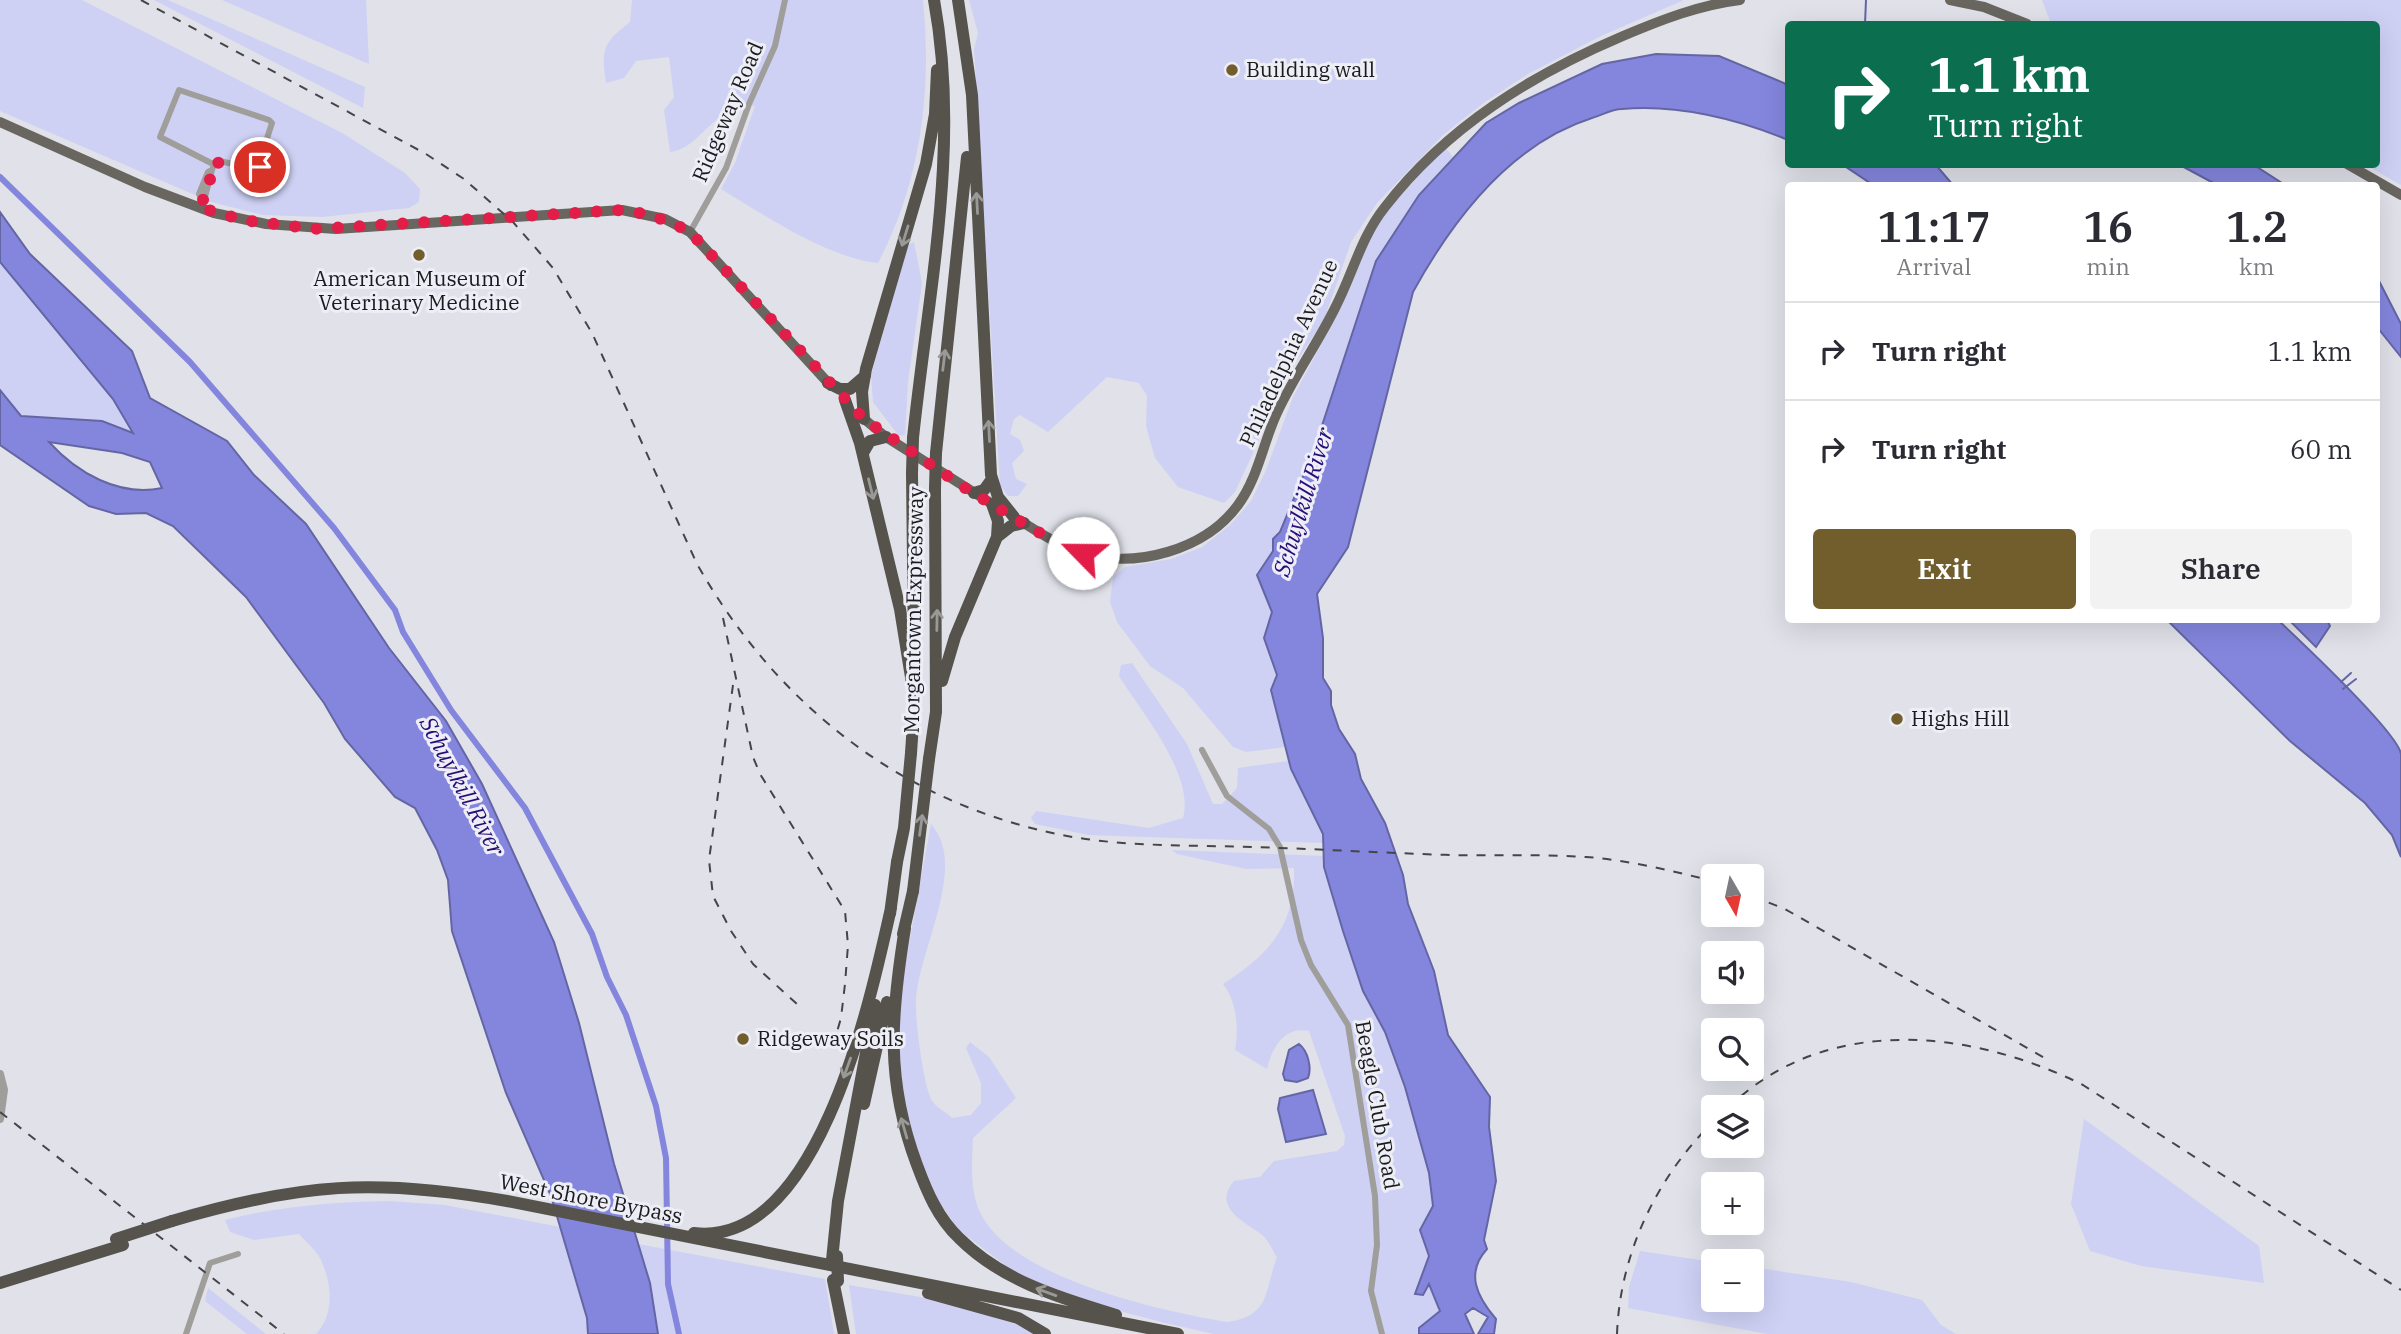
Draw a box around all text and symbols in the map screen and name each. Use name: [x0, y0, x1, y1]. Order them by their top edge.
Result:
street label: Ridgeway Road: [685, 37, 769, 186]
text: 1.1 km: [1928, 42, 2090, 105]
icon: right: [1813, 49, 1904, 140]
place label: Building wall: [1246, 55, 1375, 83]
marker: Building wall: [1224, 62, 1240, 78]
text: Turn right: [1928, 104, 2083, 146]
pin: [230, 137, 290, 197]
icon: arrive: [241, 148, 279, 186]
one-way arrow: [970, 193, 983, 215]
text: 11:17: [1877, 199, 1991, 254]
text: 16: [2083, 199, 2133, 254]
text: 1.2: [2226, 199, 2288, 254]
one-way arrow: [898, 225, 911, 247]
marker: American Museum of Veterinary Medicine: [411, 247, 427, 263]
text: Arrival: [1897, 251, 1971, 281]
text: min: [2086, 251, 2130, 281]
text: km: [2239, 251, 2274, 281]
street label: Philadelphia Avenue: [1232, 254, 1344, 451]
place label: American Museum of Veterinary Medicine: [313, 264, 527, 316]
icon: right: [1813, 332, 1851, 370]
text: Turn right: [1872, 334, 2006, 368]
text: 1.1 km: [2268, 334, 2352, 368]
one-way arrow: [938, 349, 951, 372]
one-way arrow: [982, 419, 995, 442]
water label: Schuylkill River: [1265, 423, 1339, 580]
icon: right: [1813, 430, 1851, 468]
text: Turn right: [1872, 432, 2006, 466]
text: 60 m: [2290, 432, 2352, 466]
one-way arrow: [865, 477, 878, 500]
street label: Morgantown Expressway: [897, 485, 929, 734]
position arrow: [1046, 516, 1120, 590]
button: Exit: [1813, 529, 2076, 609]
button: Share: [2090, 529, 2352, 609]
one-way arrow: [931, 608, 944, 631]
place label: Highs Hill: [1911, 704, 2010, 732]
water label: Schuylkill River: [413, 710, 513, 861]
marker: Highs Hill: [1889, 711, 1905, 727]
one-way arrow: [915, 814, 928, 837]
north arrow: [1701, 864, 1764, 928]
map controls: [1701, 864, 1764, 1312]
button: sound: [1701, 941, 1764, 1004]
street label: Beagle Club Road: [1349, 1018, 1407, 1192]
button: search: [1701, 1018, 1764, 1081]
place label: Ridgeway Soils: [757, 1024, 904, 1052]
marker: Ridgeway Soils: [735, 1031, 751, 1047]
one-way arrow: [840, 1056, 852, 1078]
button: layers: [1701, 1095, 1764, 1158]
one-way arrow: [897, 1117, 910, 1139]
street label: West Shore Bypass: [497, 1167, 685, 1229]
button: +: [1701, 1172, 1764, 1235]
button: −: [1701, 1249, 1764, 1312]
one-way arrow: [1035, 1285, 1057, 1297]

